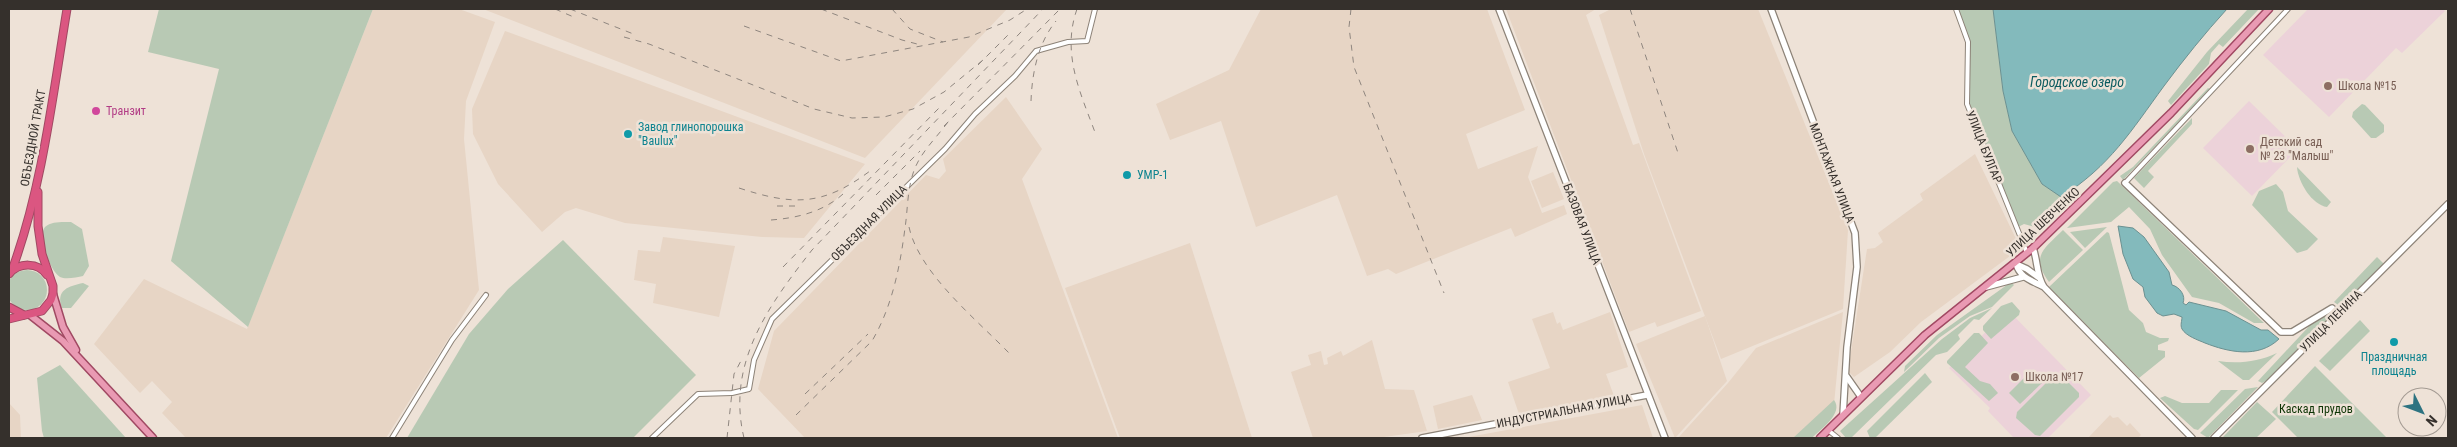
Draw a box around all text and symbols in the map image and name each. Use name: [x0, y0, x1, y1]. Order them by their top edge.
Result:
water label: Городское озеро: [2030, 74, 2124, 90]
place label: Школа №15: [2338, 79, 2397, 93]
marker: Школа №15: [2322, 80, 2334, 92]
street label: ОБЪЕЗДНОЙ ТРАКТ: [17, 88, 48, 188]
place label: Транзит: [106, 104, 146, 118]
marker: Транзит: [90, 105, 102, 117]
street label: УЛИЦА БУЛГАР: [1963, 109, 2005, 186]
place label: Завод глинопорошка "Baulux": [638, 120, 744, 148]
street label: МОНТАЖНАЯ УЛИЦА: [1807, 121, 1857, 225]
marker: Завод глинопорошка "Baulux": [622, 128, 634, 140]
place label: Детский сад № 23 "Малыш": [2260, 135, 2333, 163]
marker: Детский сад № 23 "Малыш": [2244, 143, 2256, 155]
place label: УМР-1: [1137, 168, 1168, 182]
marker: УМР-1: [1121, 169, 1133, 181]
street label: БАЗОВАЯ УЛИЦА: [1560, 181, 1604, 267]
street label: ОБЪЕЗДНАЯ УЛИЦА: [828, 182, 910, 264]
street label: УЛИЦА ШЕВЧЕНКО: [2003, 184, 2083, 260]
street label: УЛИЦА ЛЕНИНА: [2297, 287, 2365, 355]
marker: Праздничная площадь: [2388, 336, 2400, 348]
place label: Праздничная площадь: [2361, 350, 2427, 378]
place label: Школа №17: [2025, 370, 2084, 384]
marker: Школа №17: [2009, 371, 2021, 383]
north arrow: [2397, 387, 2447, 437]
street label: ИНДУСТРИАЛЬНАЯ УЛИЦА: [1495, 391, 1633, 431]
park label: Каскад прудов: [2279, 402, 2353, 416]
text: N: [2423, 412, 2440, 429]

